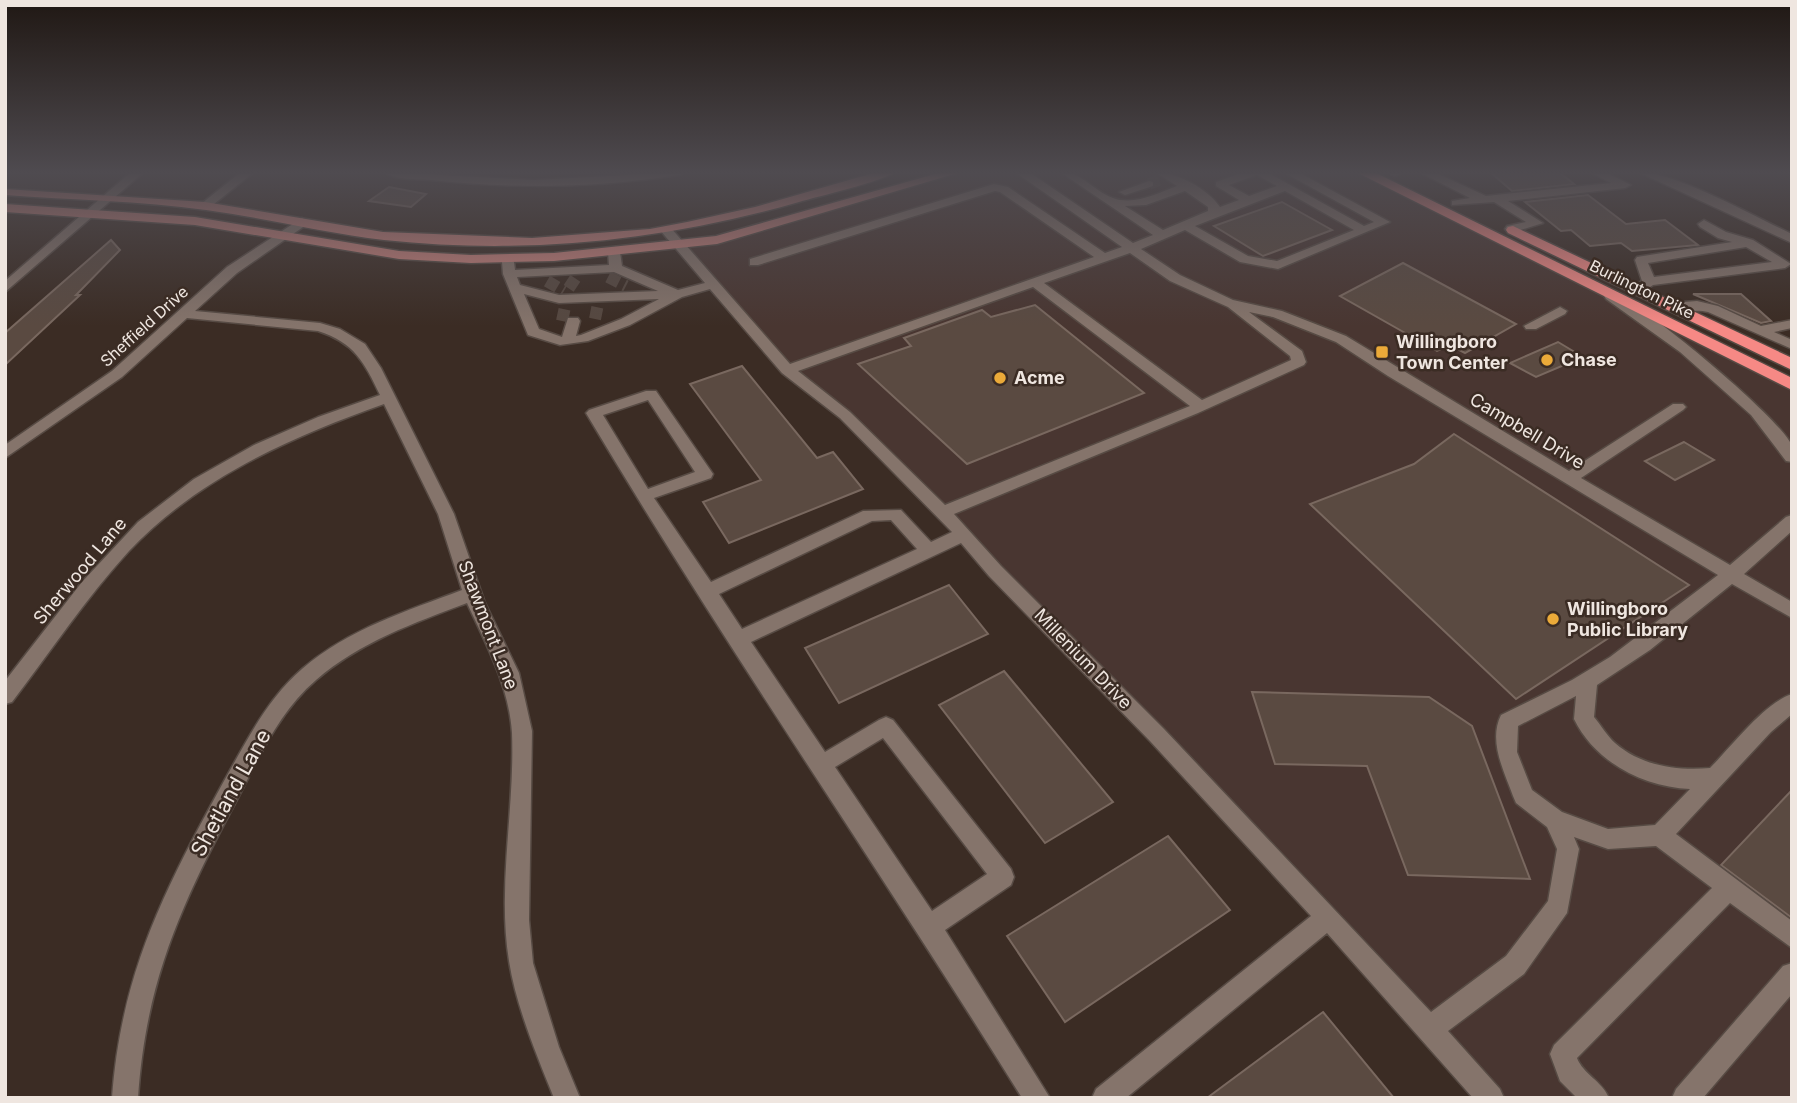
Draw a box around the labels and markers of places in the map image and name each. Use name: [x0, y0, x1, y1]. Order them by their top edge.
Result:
place label: Willingboro Town Center: [1396, 331, 1508, 373]
marker: Willingboro Town Center: [1374, 344, 1390, 360]
place label: Chase: [1561, 349, 1617, 370]
marker: Chase: [1539, 352, 1555, 368]
place label: Acme: [1014, 367, 1065, 388]
marker: Acme: [992, 370, 1008, 386]
place label: Willingboro Public Library: [1567, 598, 1688, 640]
marker: Willingboro Public Library: [1545, 611, 1561, 627]

